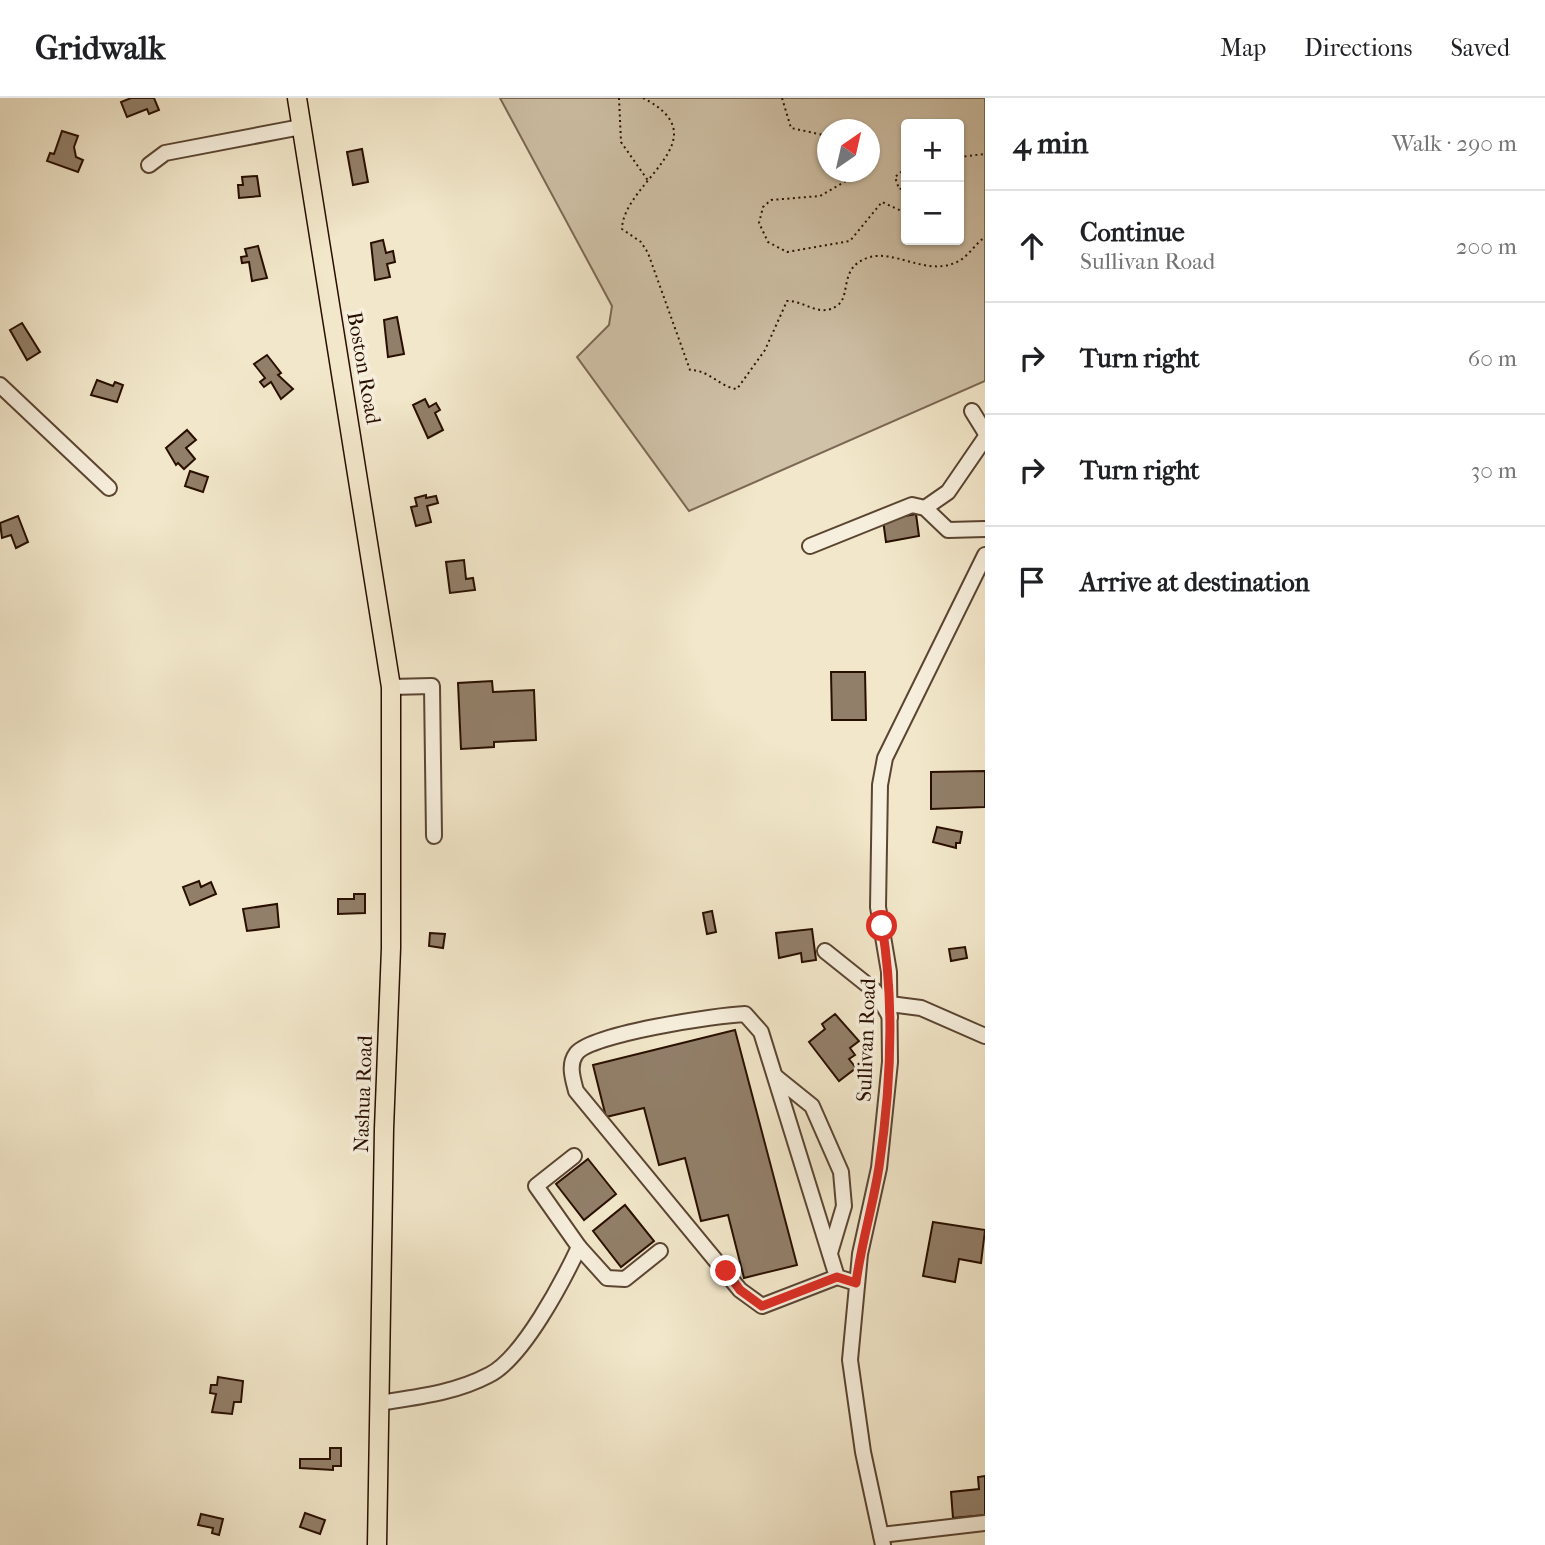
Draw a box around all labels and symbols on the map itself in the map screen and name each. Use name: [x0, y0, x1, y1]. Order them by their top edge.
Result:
north arrow: [817, 119, 880, 182]
street label: Boston Road: [342, 310, 386, 427]
route start: [866, 910, 897, 941]
street label: Sullivan Road: [852, 977, 880, 1102]
street label: Nashua Road: [349, 1034, 377, 1153]
route end: [710, 1255, 741, 1286]

